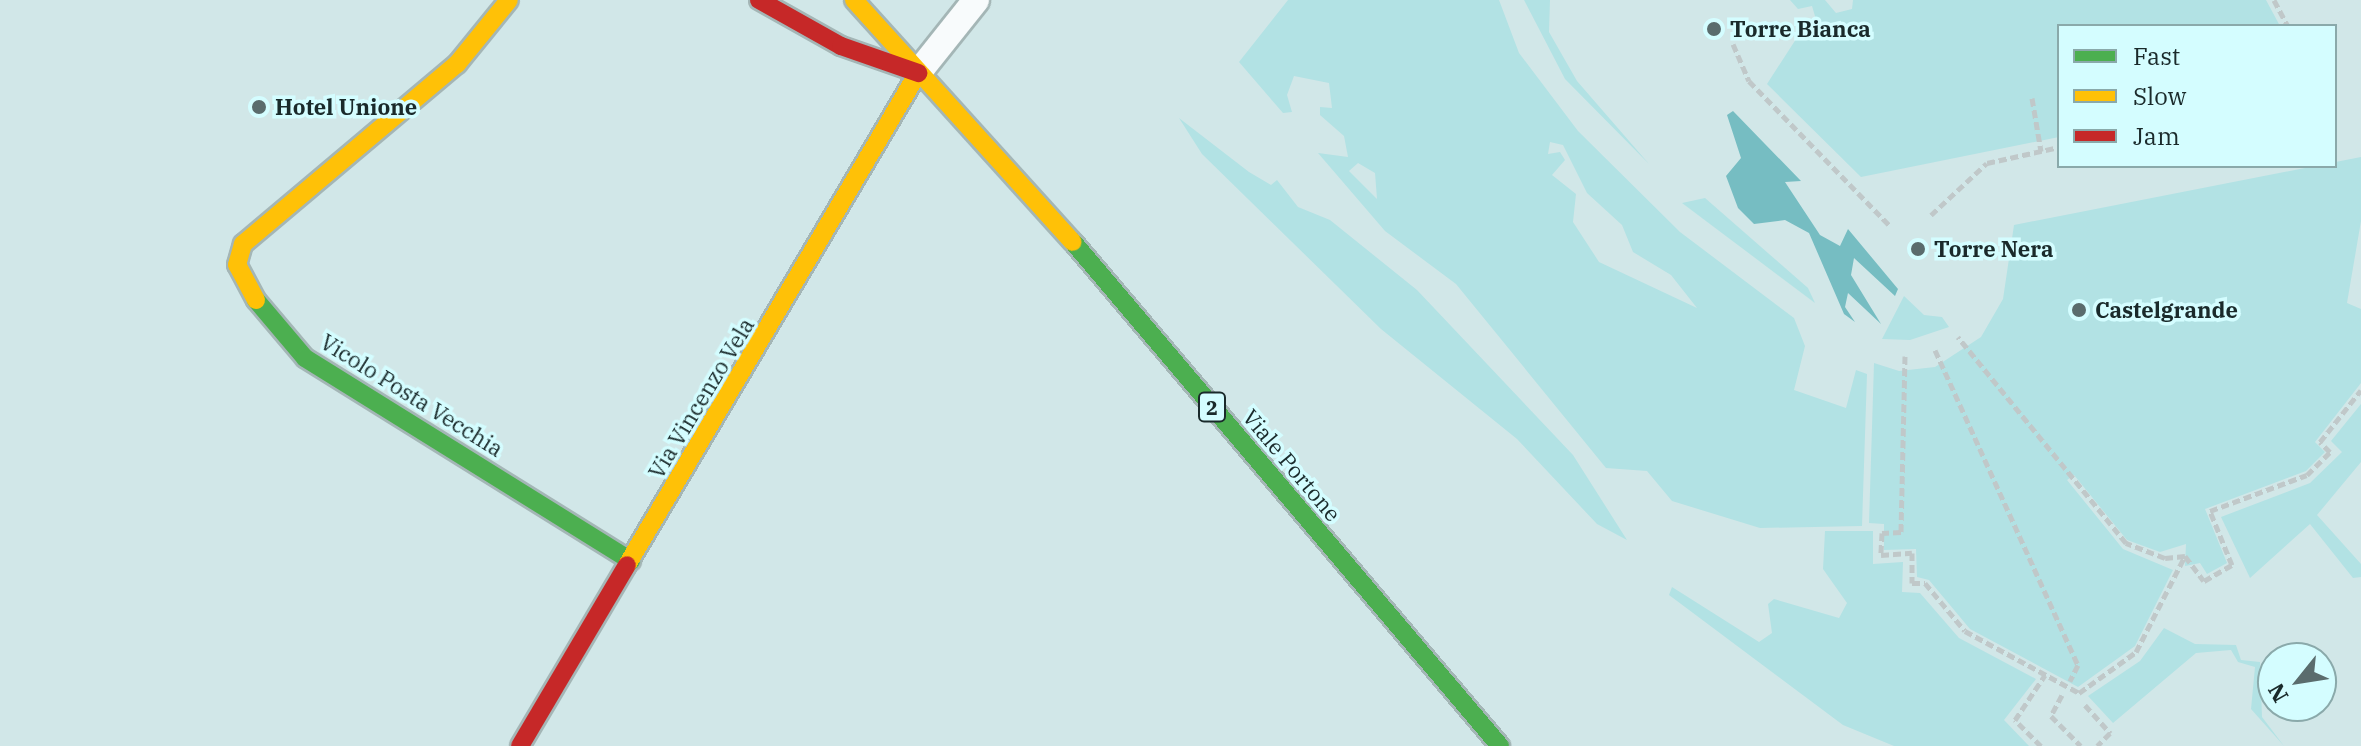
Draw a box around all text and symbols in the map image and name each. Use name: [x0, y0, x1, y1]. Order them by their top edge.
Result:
place label: Torre Bianca: [1730, 16, 1871, 42]
marker: Torre Bianca: [1705, 20, 1723, 38]
legend: [2057, 24, 2337, 168]
text: Fast: [2133, 40, 2180, 72]
text: Slow: [2133, 80, 2186, 112]
place label: Hotel Unione: [275, 94, 417, 120]
marker: Hotel Unione: [250, 98, 268, 116]
text: Jam: [2133, 120, 2180, 152]
place label: Torre Nera: [1934, 236, 2054, 262]
marker: Torre Nera: [1909, 240, 1927, 258]
place label: Castelgrande: [2095, 297, 2238, 323]
marker: Castelgrande: [2070, 301, 2088, 319]
street label: Via Vincenzo Vela: [643, 313, 759, 483]
street label: Vicolo Posta Vecchia: [316, 328, 508, 462]
road number: 2: [1198, 391, 1226, 423]
street label: Viale Portone: [1237, 404, 1347, 526]
north arrow: [2257, 642, 2337, 722]
text: N: [2261, 678, 2294, 708]

